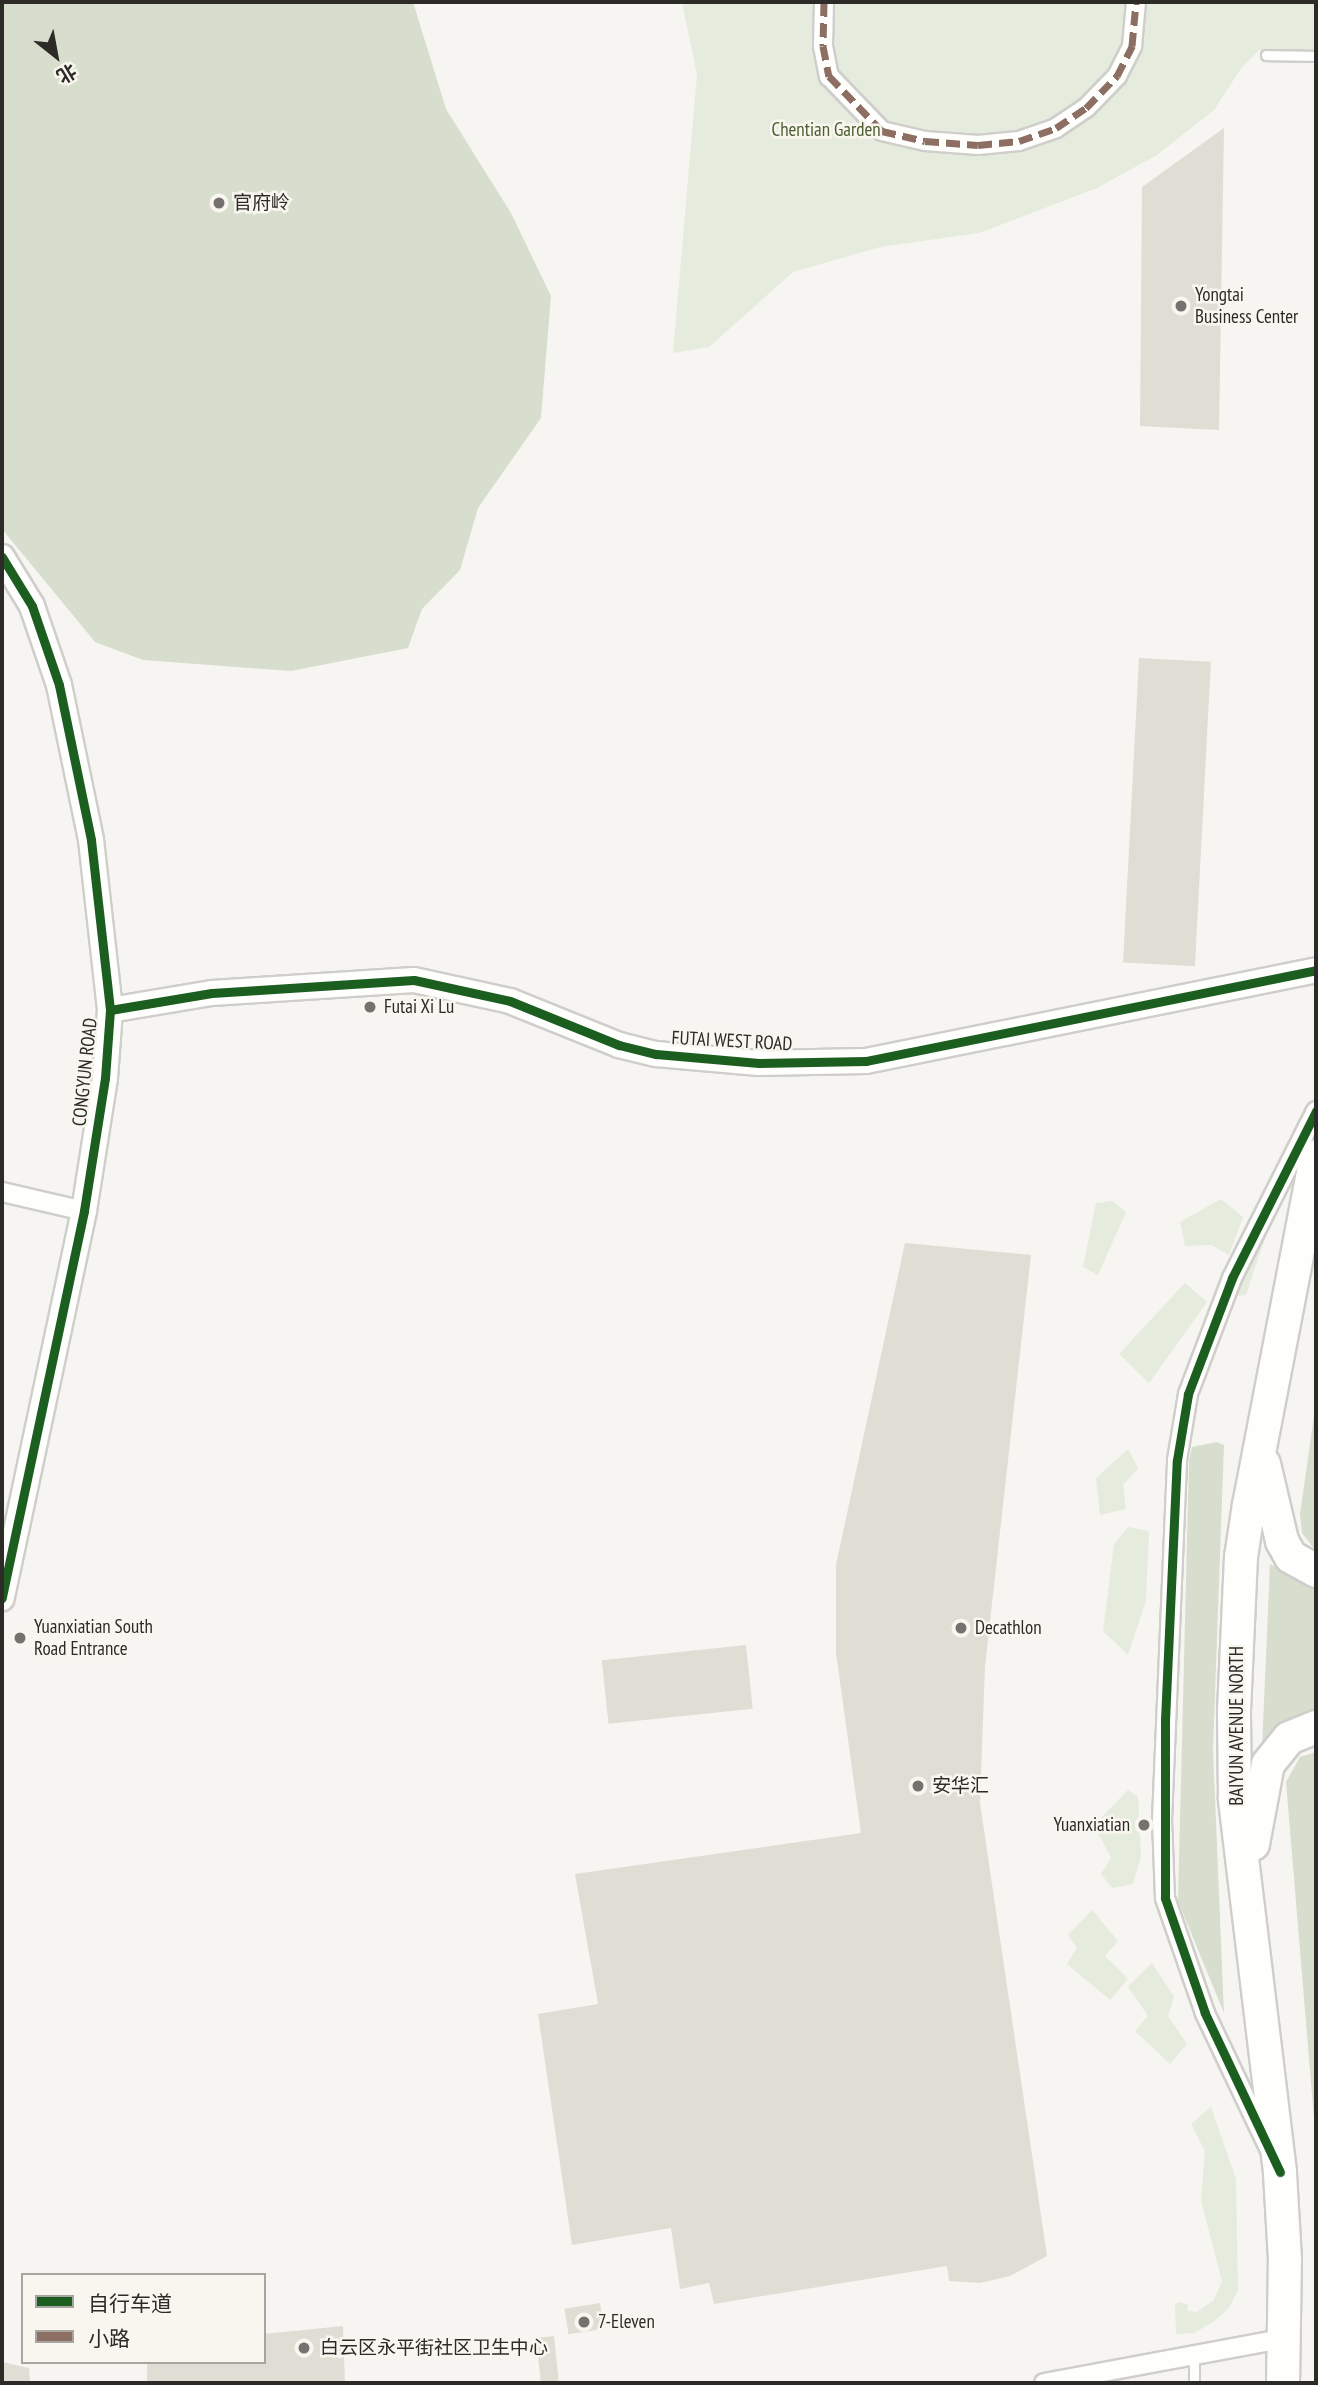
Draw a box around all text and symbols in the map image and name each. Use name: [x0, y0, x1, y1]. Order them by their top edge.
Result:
north arrow: [21, 21, 91, 91]
text: 北: [52, 59, 81, 89]
park label: Chentian Garden: [771, 119, 881, 141]
place label: 官府岭: [233, 192, 290, 214]
marker: 官府岭: [211, 195, 227, 211]
place label: Yongtai Business Center: [1195, 284, 1298, 328]
marker: Yongtai Business Center: [1173, 298, 1189, 314]
place label: Futai Xi Lu: [384, 996, 455, 1018]
marker: Futai Xi Lu: [362, 999, 378, 1015]
street label: CONGYUN ROAD: [68, 1017, 102, 1127]
street label: FUTAI WEST ROAD: [671, 1026, 793, 1056]
place label: Yuanxiatian South Road Entrance: [34, 1616, 153, 1660]
place label: Decathlon: [975, 1617, 1042, 1639]
marker: Decathlon: [953, 1620, 969, 1636]
marker: Yuanxiatian South Road Entrance: [12, 1630, 28, 1646]
street label: BAIYUN AVENUE NORTH: [1226, 1646, 1248, 1806]
place label: 安华汇: [932, 1775, 989, 1797]
marker: 安华汇: [910, 1778, 926, 1794]
place label: Yuanxiatian: [1053, 1814, 1130, 1836]
marker: Yuanxiatian: [1136, 1817, 1152, 1833]
legend: [21, 2273, 266, 2364]
text: 自行车道: [88, 2290, 172, 2317]
place label: 7-Eleven: [598, 2311, 655, 2333]
marker: 7-Eleven: [576, 2314, 592, 2330]
text: 小路: [88, 2325, 130, 2352]
place label: 白云区永平街社区卫生中心: [320, 2337, 548, 2359]
marker: 白云区永平街社区卫生中心: [294, 2338, 314, 2358]

